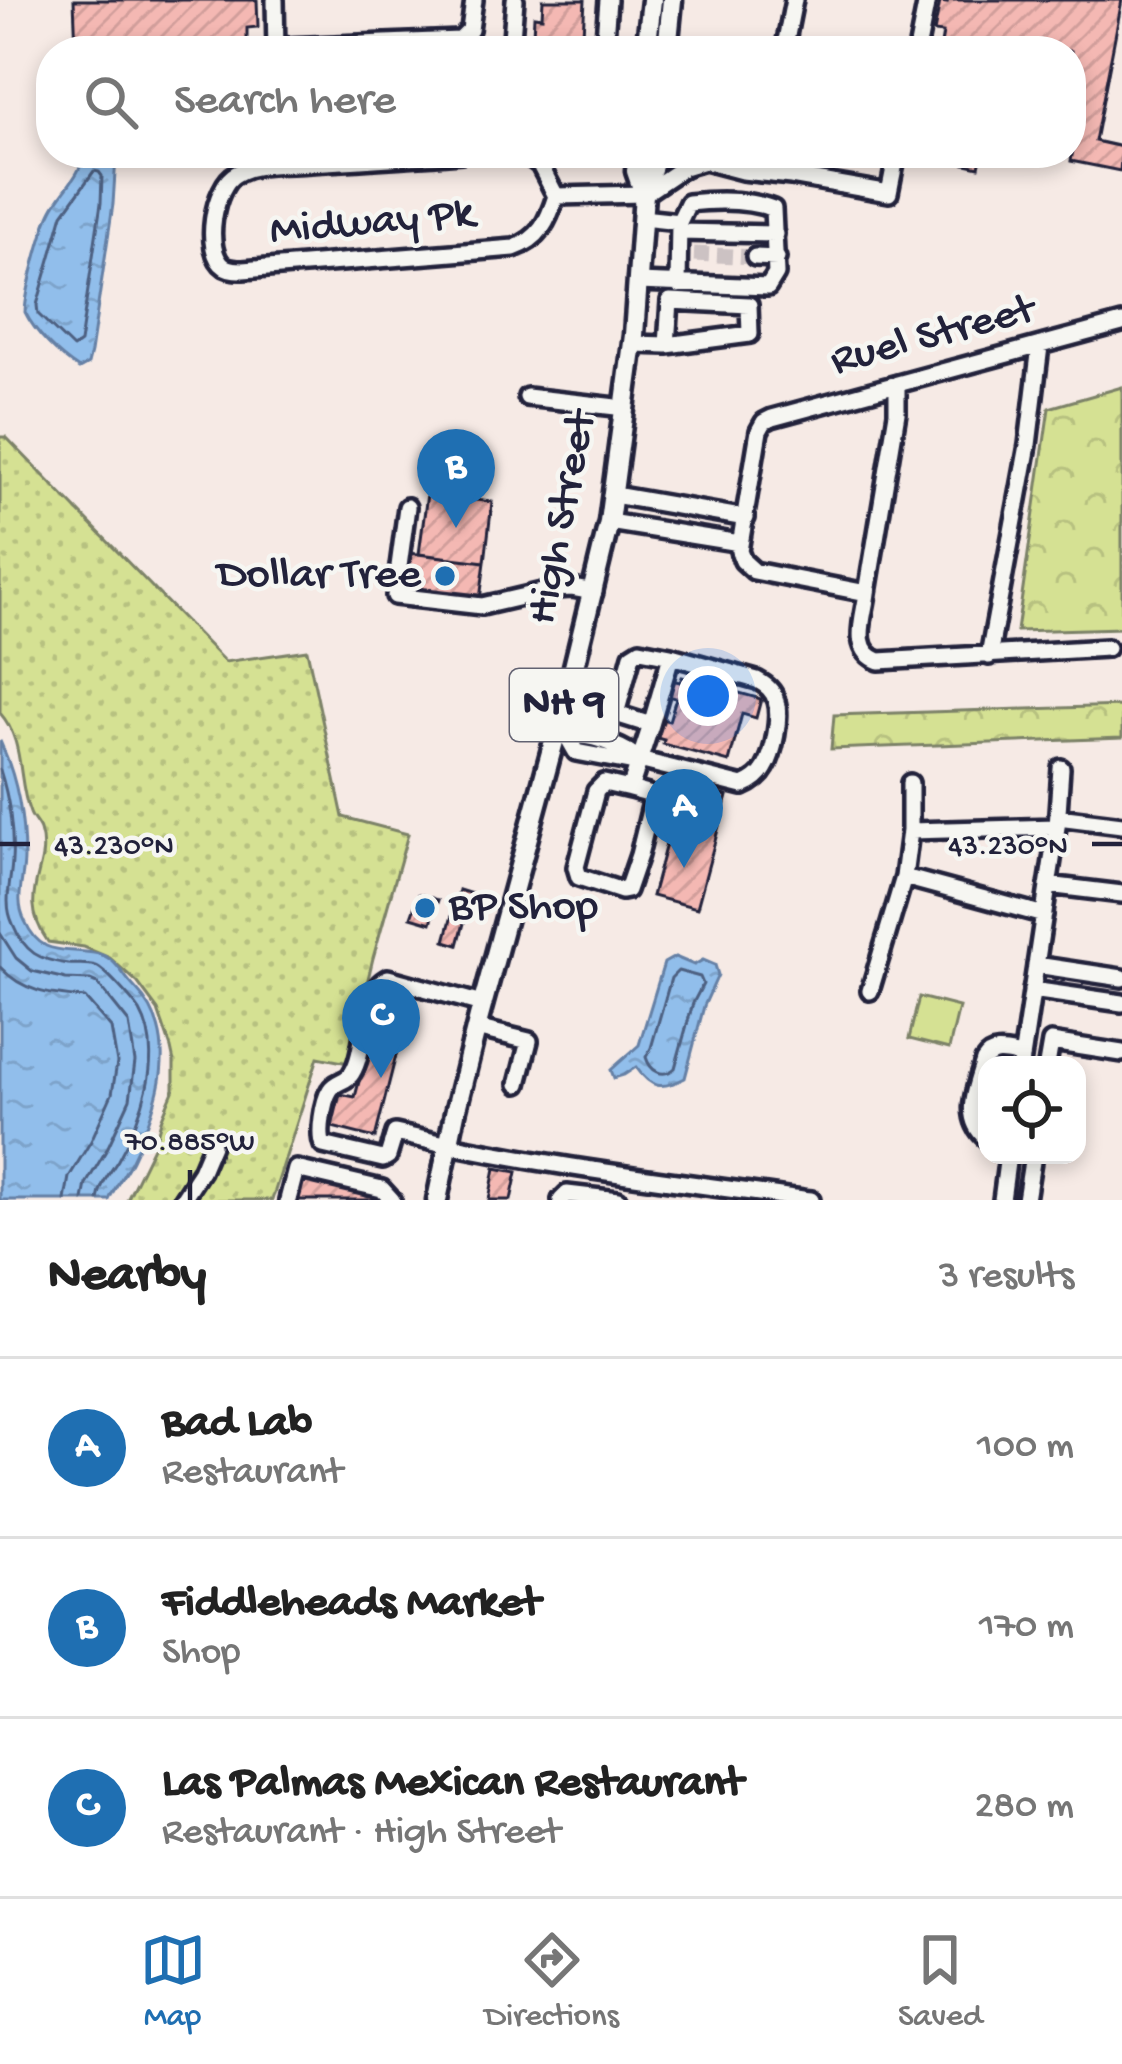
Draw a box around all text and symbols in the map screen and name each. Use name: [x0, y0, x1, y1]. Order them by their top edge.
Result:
search box: [36, 36, 1086, 168]
icon: search: [78, 69, 144, 135]
text: Search here: [174, 76, 396, 129]
street label: Midway Pk: [268, 188, 480, 259]
street label: Ruel Street: [825, 283, 1044, 390]
street label: High Street: [517, 403, 611, 629]
pin: B: [417, 429, 495, 528]
place label: Dollar Tree: [214, 550, 422, 603]
marker: Dollar Tree: [432, 563, 458, 589]
your location: [678, 666, 738, 726]
road number: NH 9: [510, 669, 618, 741]
pin: A: [645, 769, 723, 868]
text: 43.230°N: [54, 831, 174, 866]
text: 43.230°N: [948, 831, 1068, 866]
place label: BP Shop: [448, 882, 598, 935]
marker: BP Shop: [412, 895, 438, 921]
pin: C: [342, 979, 420, 1078]
map controls: [978, 1056, 1086, 1164]
button: locate: [978, 1056, 1086, 1164]
text: 70.885°W: [124, 1127, 255, 1162]
text: Nearby: [48, 1248, 206, 1308]
text: 3 results: [939, 1255, 1074, 1301]
text: Bad Lab: [162, 1398, 312, 1451]
text: A: [75, 1425, 99, 1471]
text: 100 m: [977, 1425, 1074, 1471]
text: Restaurant: [162, 1451, 343, 1497]
text: Fiddleheads Market: [162, 1578, 540, 1631]
text: B: [77, 1605, 97, 1651]
text: 170 m: [979, 1605, 1074, 1651]
text: Shop: [162, 1631, 240, 1677]
text: Las Palmas Mexican Restaurant: [162, 1758, 743, 1811]
text: C: [76, 1785, 98, 1831]
text: 280 m: [974, 1785, 1074, 1831]
text: Restaurant · High Street: [162, 1811, 561, 1857]
tab: Map: [140, 1927, 206, 2037]
tab: Directions: [485, 1927, 619, 2037]
tab: Saved: [898, 1927, 982, 2037]

